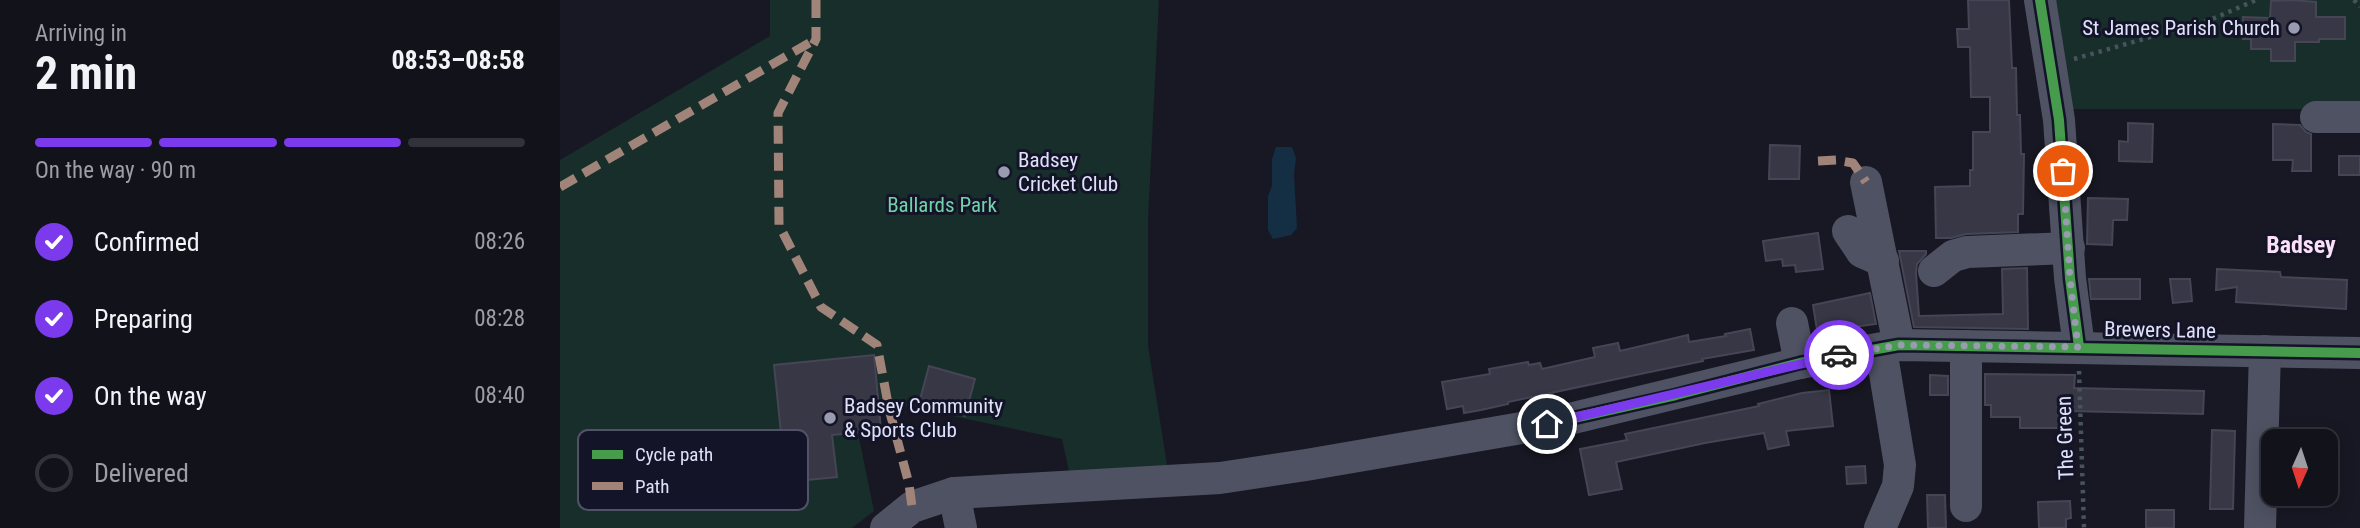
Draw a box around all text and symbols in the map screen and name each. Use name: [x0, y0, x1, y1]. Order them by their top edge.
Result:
place label: St James Parish Church: [2082, 16, 2280, 40]
text: Arriving in: [35, 20, 127, 47]
marker: St James Parish Church: [2286, 20, 2302, 36]
text: 08:53–08:58: [391, 45, 525, 75]
text: 2 min: [35, 46, 137, 100]
pin: [2033, 141, 2093, 201]
place label: Badsey Cricket Club: [1018, 148, 1118, 196]
icon: bag: [2044, 152, 2082, 190]
text: On the way · 90 m: [35, 157, 196, 184]
marker: Badsey Cricket Club: [996, 164, 1012, 180]
park label: Ballards Park: [887, 193, 997, 217]
icon: check: [35, 223, 73, 261]
text: Confirmed: [94, 227, 200, 257]
text: 08:26: [474, 228, 525, 255]
district label: Badsey: [2266, 231, 2336, 259]
icon: check: [35, 300, 73, 338]
text: Preparing: [94, 304, 193, 334]
text: 08:28: [474, 305, 525, 332]
street label: Brewers Lane: [2104, 317, 2216, 343]
courier: [1804, 320, 1874, 390]
icon: car: [1820, 336, 1858, 374]
icon: check: [35, 377, 73, 415]
text: On the way: [94, 381, 207, 411]
text: 08:40: [474, 382, 525, 409]
place label: Badsey Community & Sports Club: [844, 394, 1003, 442]
pin: [1517, 394, 1577, 454]
street label: The Green: [2052, 395, 2078, 481]
icon: home: [1528, 405, 1566, 443]
marker: Badsey Community & Sports Club: [822, 410, 838, 426]
north arrow: [2261, 429, 2338, 506]
map controls: [2261, 429, 2338, 506]
legend: [578, 430, 808, 510]
text: Cycle path: [635, 443, 713, 466]
text: Delivered: [94, 458, 189, 488]
text: Path: [635, 475, 669, 498]

